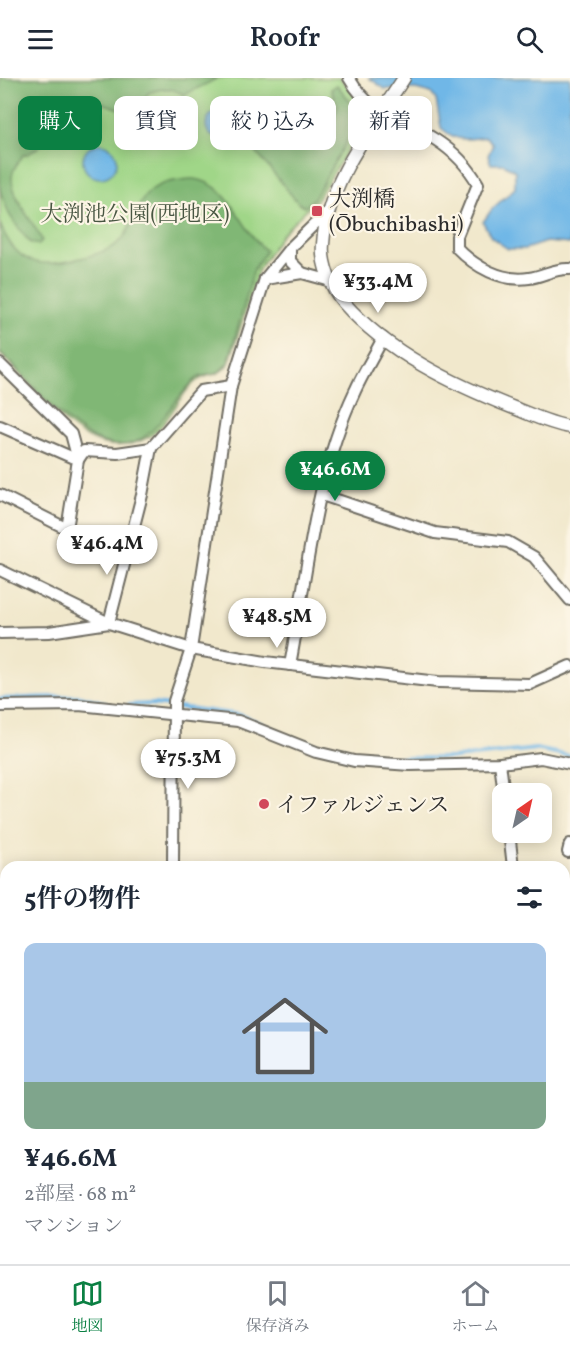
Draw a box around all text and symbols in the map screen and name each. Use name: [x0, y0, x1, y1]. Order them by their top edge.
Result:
text: Roofr: [250, 20, 320, 58]
icon: menu: [24, 23, 57, 56]
icon: search: [513, 23, 546, 56]
chip: 購入: [18, 96, 102, 150]
chip: 賃貸: [114, 96, 198, 150]
chip: 絞り込み: [210, 96, 336, 150]
chip: 新着: [348, 96, 432, 150]
place label: 大渕橋 (Ōbuchibashi): [329, 185, 464, 241]
park label: 大渕池公園(西地区): [41, 200, 229, 231]
marker: 大渕橋 (Ōbuchibashi): [310, 204, 324, 218]
pin: ¥33.4M: [329, 263, 427, 314]
text: ¥33.4M: [343, 268, 413, 296]
pin: ¥46.6M: [286, 451, 384, 502]
text: ¥46.6M: [299, 456, 371, 484]
pin: ¥46.4M: [58, 525, 156, 576]
text: ¥46.4M: [71, 530, 143, 558]
pin: ¥48.5M: [228, 598, 326, 649]
text: ¥48.5M: [242, 603, 312, 631]
pin: ¥75.3M: [139, 739, 237, 790]
text: ¥75.3M: [155, 744, 221, 772]
north arrow: [492, 783, 552, 843]
map controls: [492, 783, 552, 843]
place label: イファルジェンス: [276, 791, 449, 822]
marker: イファルジェンス: [257, 797, 271, 811]
icon: filters: [513, 881, 546, 914]
text: 5件の物件: [24, 882, 141, 918]
icon: home: [231, 982, 339, 1090]
text: ¥46.6M: [24, 1141, 117, 1177]
text: 2部屋 · 68 m²: [24, 1181, 136, 1209]
text: マンション: [24, 1213, 123, 1241]
tab: 地図: [71, 1277, 104, 1338]
tab: 保存済み: [245, 1277, 310, 1338]
tab: ホーム: [451, 1277, 499, 1338]

